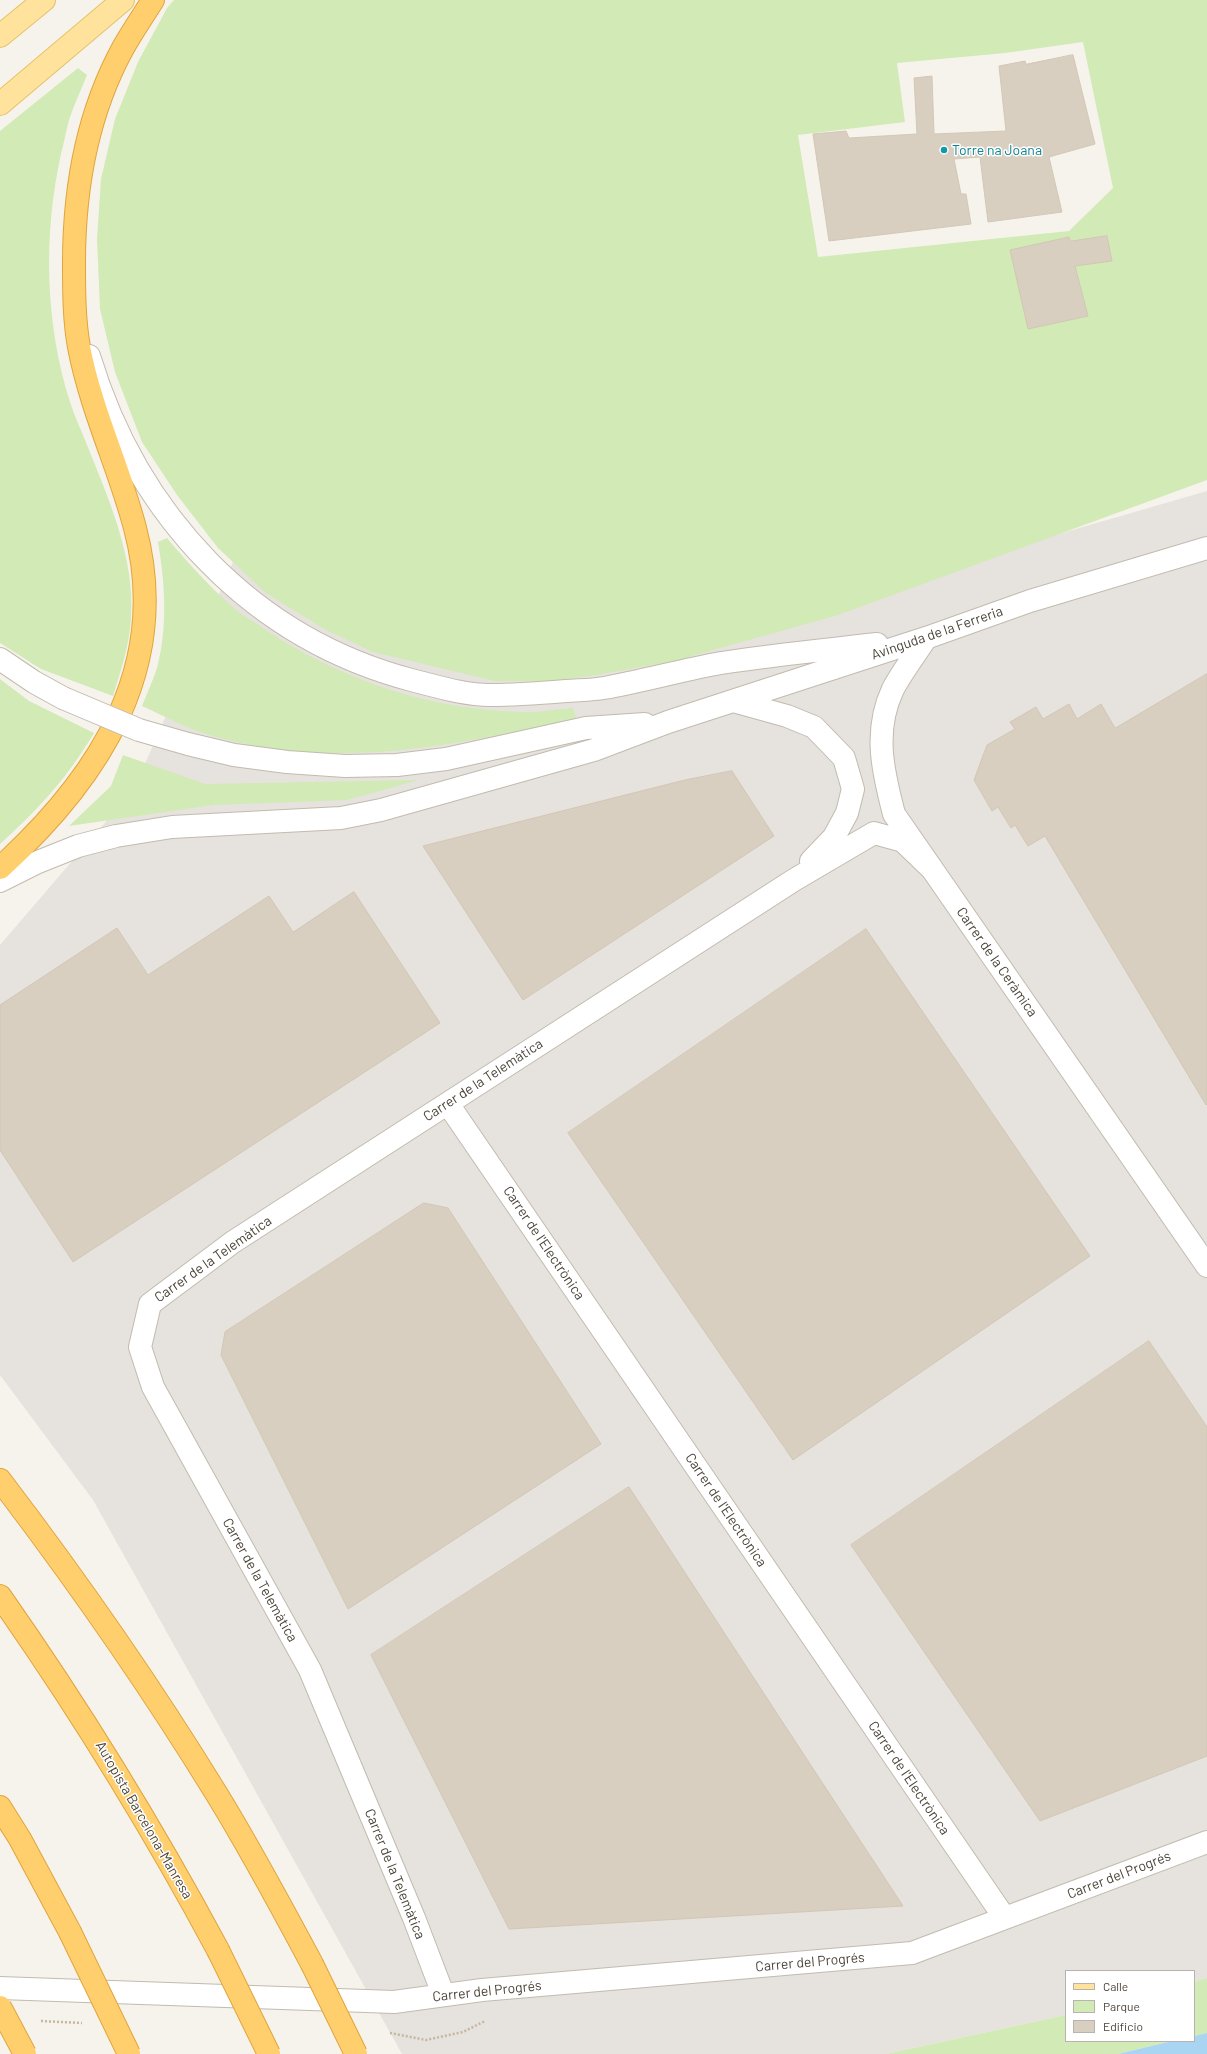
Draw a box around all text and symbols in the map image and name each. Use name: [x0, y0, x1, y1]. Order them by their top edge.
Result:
place label: Torre na Joana: [952, 142, 1042, 158]
marker: Torre na Joana: [939, 145, 949, 155]
street label: Avinguda de la Ferreria: [869, 603, 1005, 663]
street label: Carrer de la Ceràmica: [953, 904, 1041, 1020]
street label: Carrer de la Telemàtica: [420, 1035, 546, 1125]
street label: Carrer de l'Electrònica: [500, 1183, 588, 1303]
street label: Carrer de la Telemàtica: [151, 1212, 275, 1306]
street label: Carrer de l'Electrònica: [682, 1450, 770, 1570]
street label: Carrer de la Telemàtica: [219, 1515, 301, 1645]
street label: Carrer de l'Electrònica: [865, 1718, 953, 1838]
street label: Autopista Barcelona-Manresa: [92, 1738, 196, 1902]
street label: Carrer de la Telemàtica: [361, 1806, 429, 1942]
street label: Carrer del Progrés: [1065, 1848, 1173, 1902]
street label: Carrer del Progrés: [755, 1949, 865, 1975]
legend: [1065, 1970, 1195, 2042]
street label: Carrer del Progrés: [432, 1977, 542, 2005]
text: Calle: [1103, 1979, 1128, 1993]
text: Parque: [1103, 1999, 1140, 2013]
text: Edificio: [1103, 2019, 1143, 2033]

